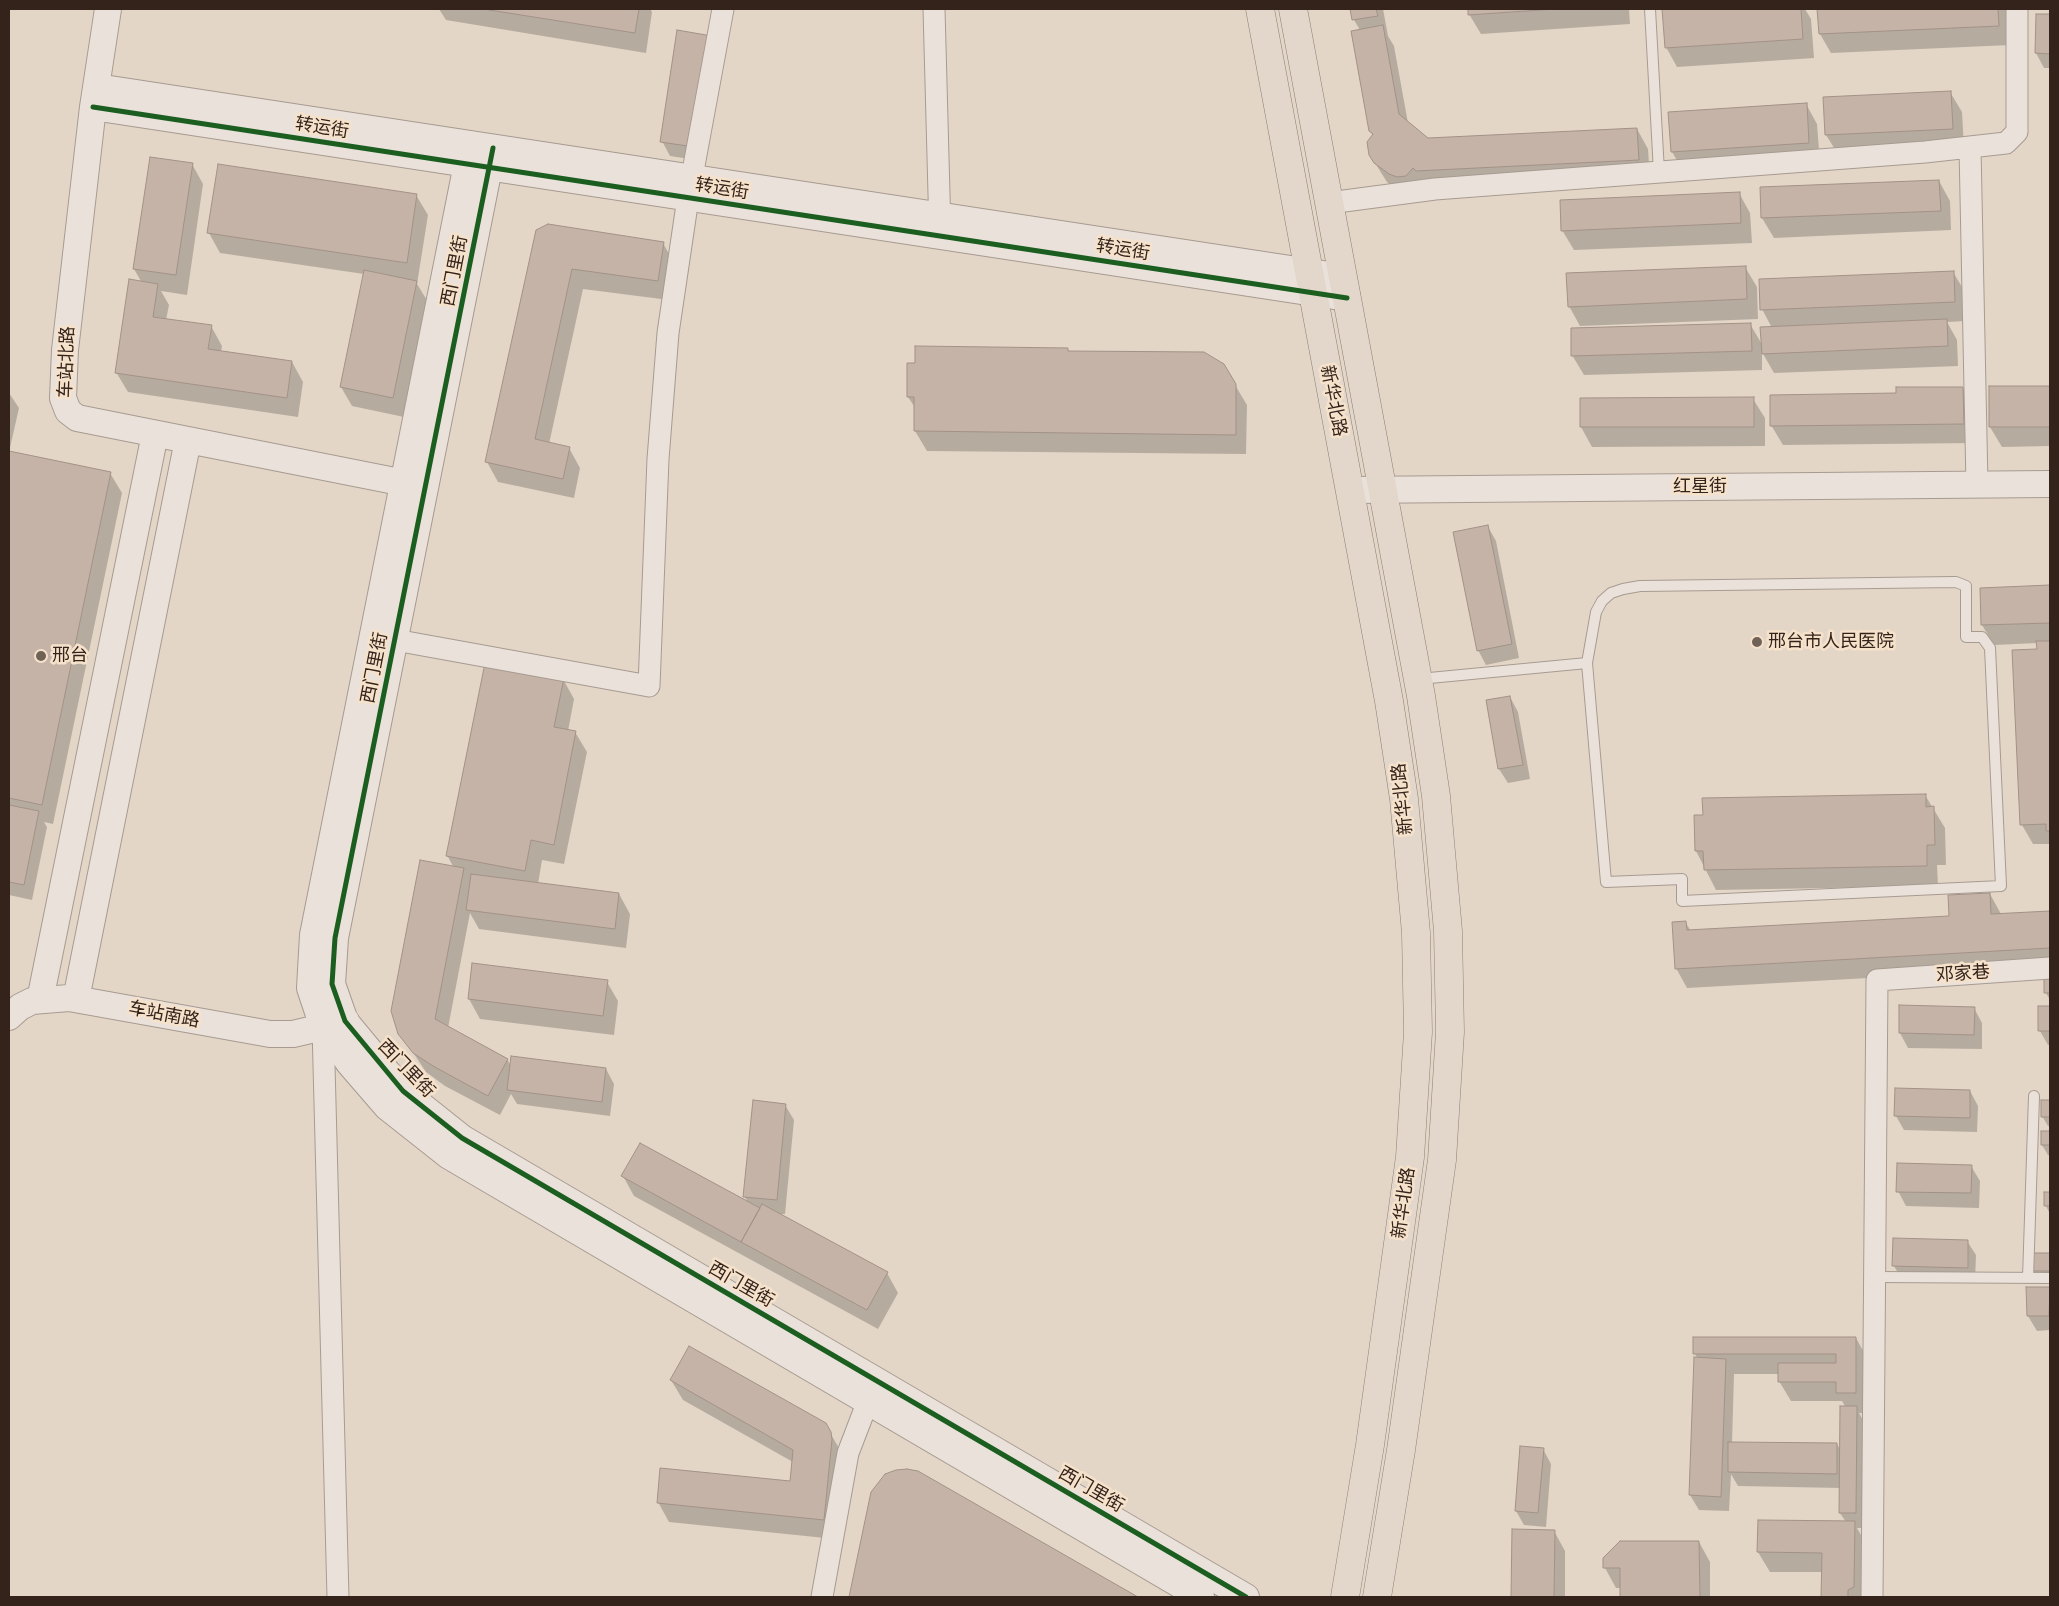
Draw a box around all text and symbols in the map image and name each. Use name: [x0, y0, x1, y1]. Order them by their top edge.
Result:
street label: 转运街: [294, 113, 350, 143]
street label: 转运街: [694, 174, 750, 204]
street label: 西门里街: [438, 234, 472, 308]
street label: 转运街: [1095, 235, 1151, 265]
street label: 车站北路: [55, 326, 79, 398]
street label: 新华北路: [1316, 364, 1350, 438]
street label: 红星街: [1673, 476, 1727, 498]
street label: 西门里街: [358, 631, 392, 705]
place label: 邢台市人民医院: [1768, 631, 1894, 653]
marker: 邢台市人民医院: [1750, 635, 1764, 649]
place label: 邢台: [52, 645, 88, 667]
marker: 邢台: [34, 649, 48, 663]
street label: 新华北路: [1388, 762, 1418, 836]
street label: 邓家巷: [1935, 961, 1991, 987]
street label: 车站南路: [127, 998, 201, 1032]
street label: 西门里街: [373, 1036, 439, 1102]
street label: 新华北路: [1388, 1166, 1420, 1240]
street label: 西门里街: [704, 1258, 778, 1312]
street label: 西门里街: [1054, 1463, 1128, 1517]

